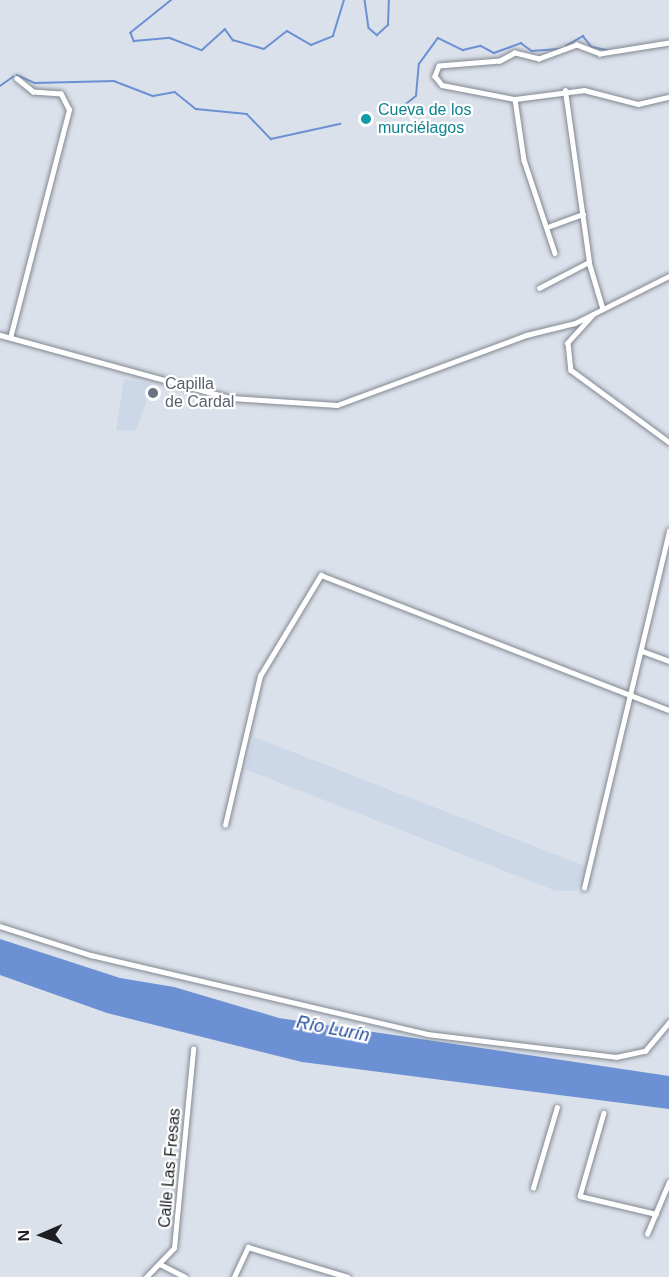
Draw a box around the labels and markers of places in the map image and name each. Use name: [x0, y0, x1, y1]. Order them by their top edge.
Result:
place label: Cueva de los murciélagos: [378, 100, 471, 138]
marker: Cueva de los murciélagos: [359, 112, 373, 126]
place label: Capilla de Cardal: [165, 374, 234, 412]
marker: Capilla de Cardal: [146, 386, 160, 400]

